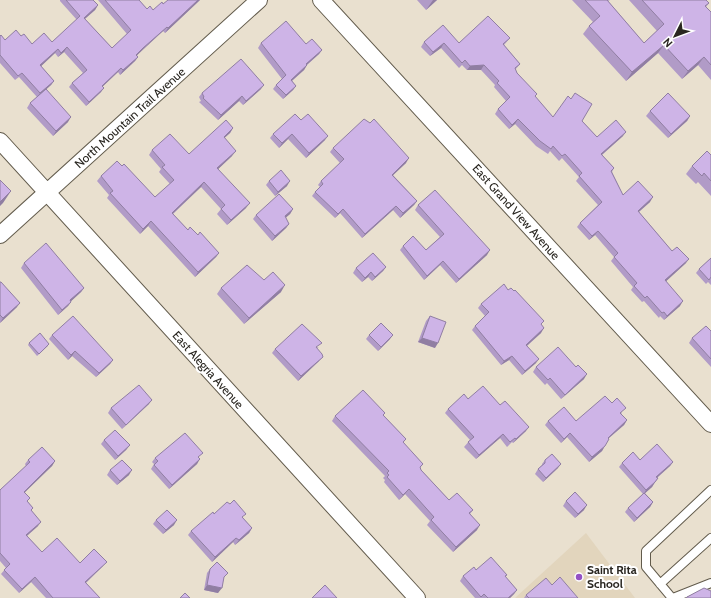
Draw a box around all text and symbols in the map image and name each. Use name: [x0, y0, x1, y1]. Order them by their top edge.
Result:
north arrow: [655, 16, 695, 56]
text: N: [660, 35, 675, 50]
street label: North Mountain Trail Avenue: [71, 64, 188, 171]
street label: East Grand View Avenue: [469, 161, 563, 263]
street label: East Alegria Avenue: [170, 328, 247, 412]
place label: Saint Rita School: [587, 562, 637, 591]
marker: Saint Rita School: [574, 572, 584, 582]

